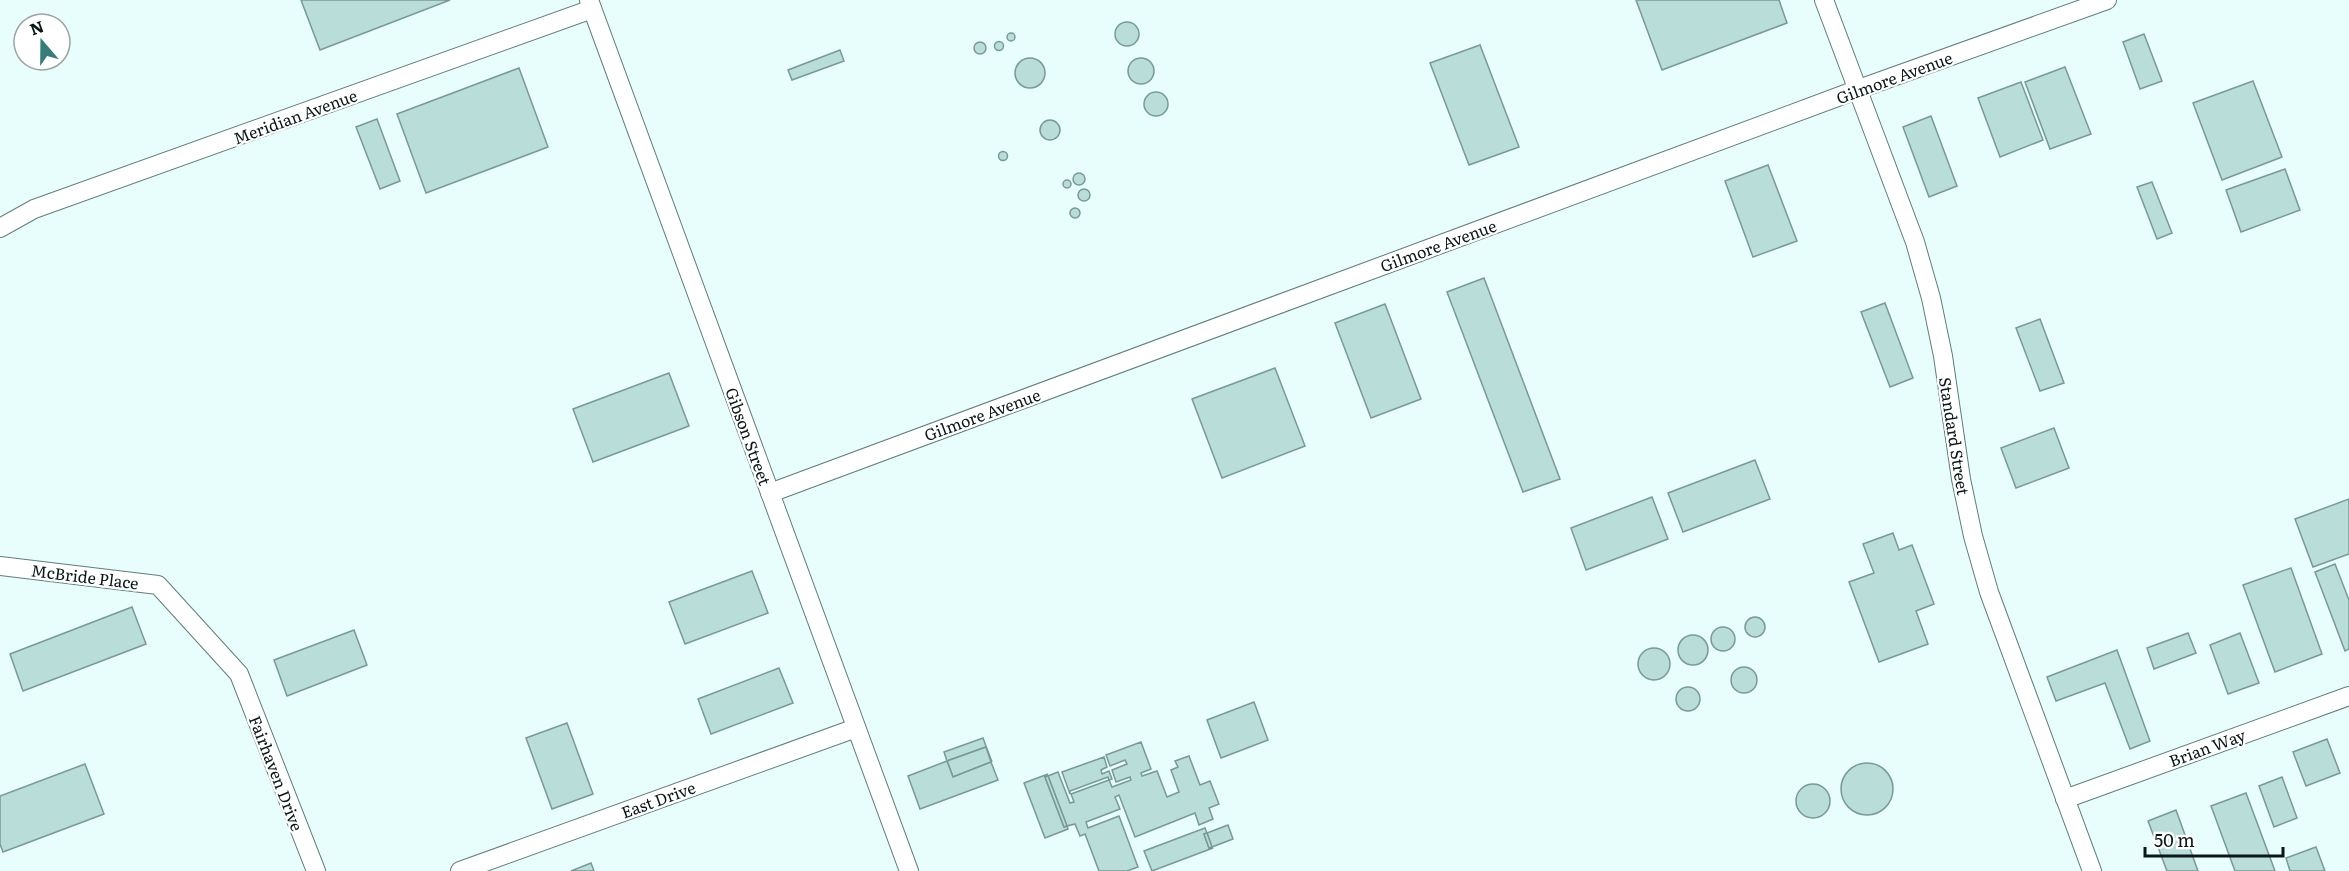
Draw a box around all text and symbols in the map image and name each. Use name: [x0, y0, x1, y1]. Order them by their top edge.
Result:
north arrow: [12, 12, 72, 72]
text: N: [26, 13, 47, 41]
street label: Gilmore Avenue: [1832, 45, 1956, 109]
street label: Meridian Avenue: [230, 82, 360, 150]
street label: Gilmore Avenue: [1376, 213, 1500, 277]
street label: Standard Street: [1934, 375, 1976, 497]
street label: Gilmore Avenue: [920, 382, 1044, 446]
street label: Gibson Street: [720, 384, 778, 489]
street label: McBride Place: [30, 558, 140, 594]
street label: Fairhaven Drive: [244, 712, 310, 834]
street label: Brian Way: [2165, 722, 2249, 772]
street label: East Drive: [618, 774, 698, 824]
scale bar: [2145, 820, 2283, 858]
text: 50 m: [2154, 826, 2195, 853]

